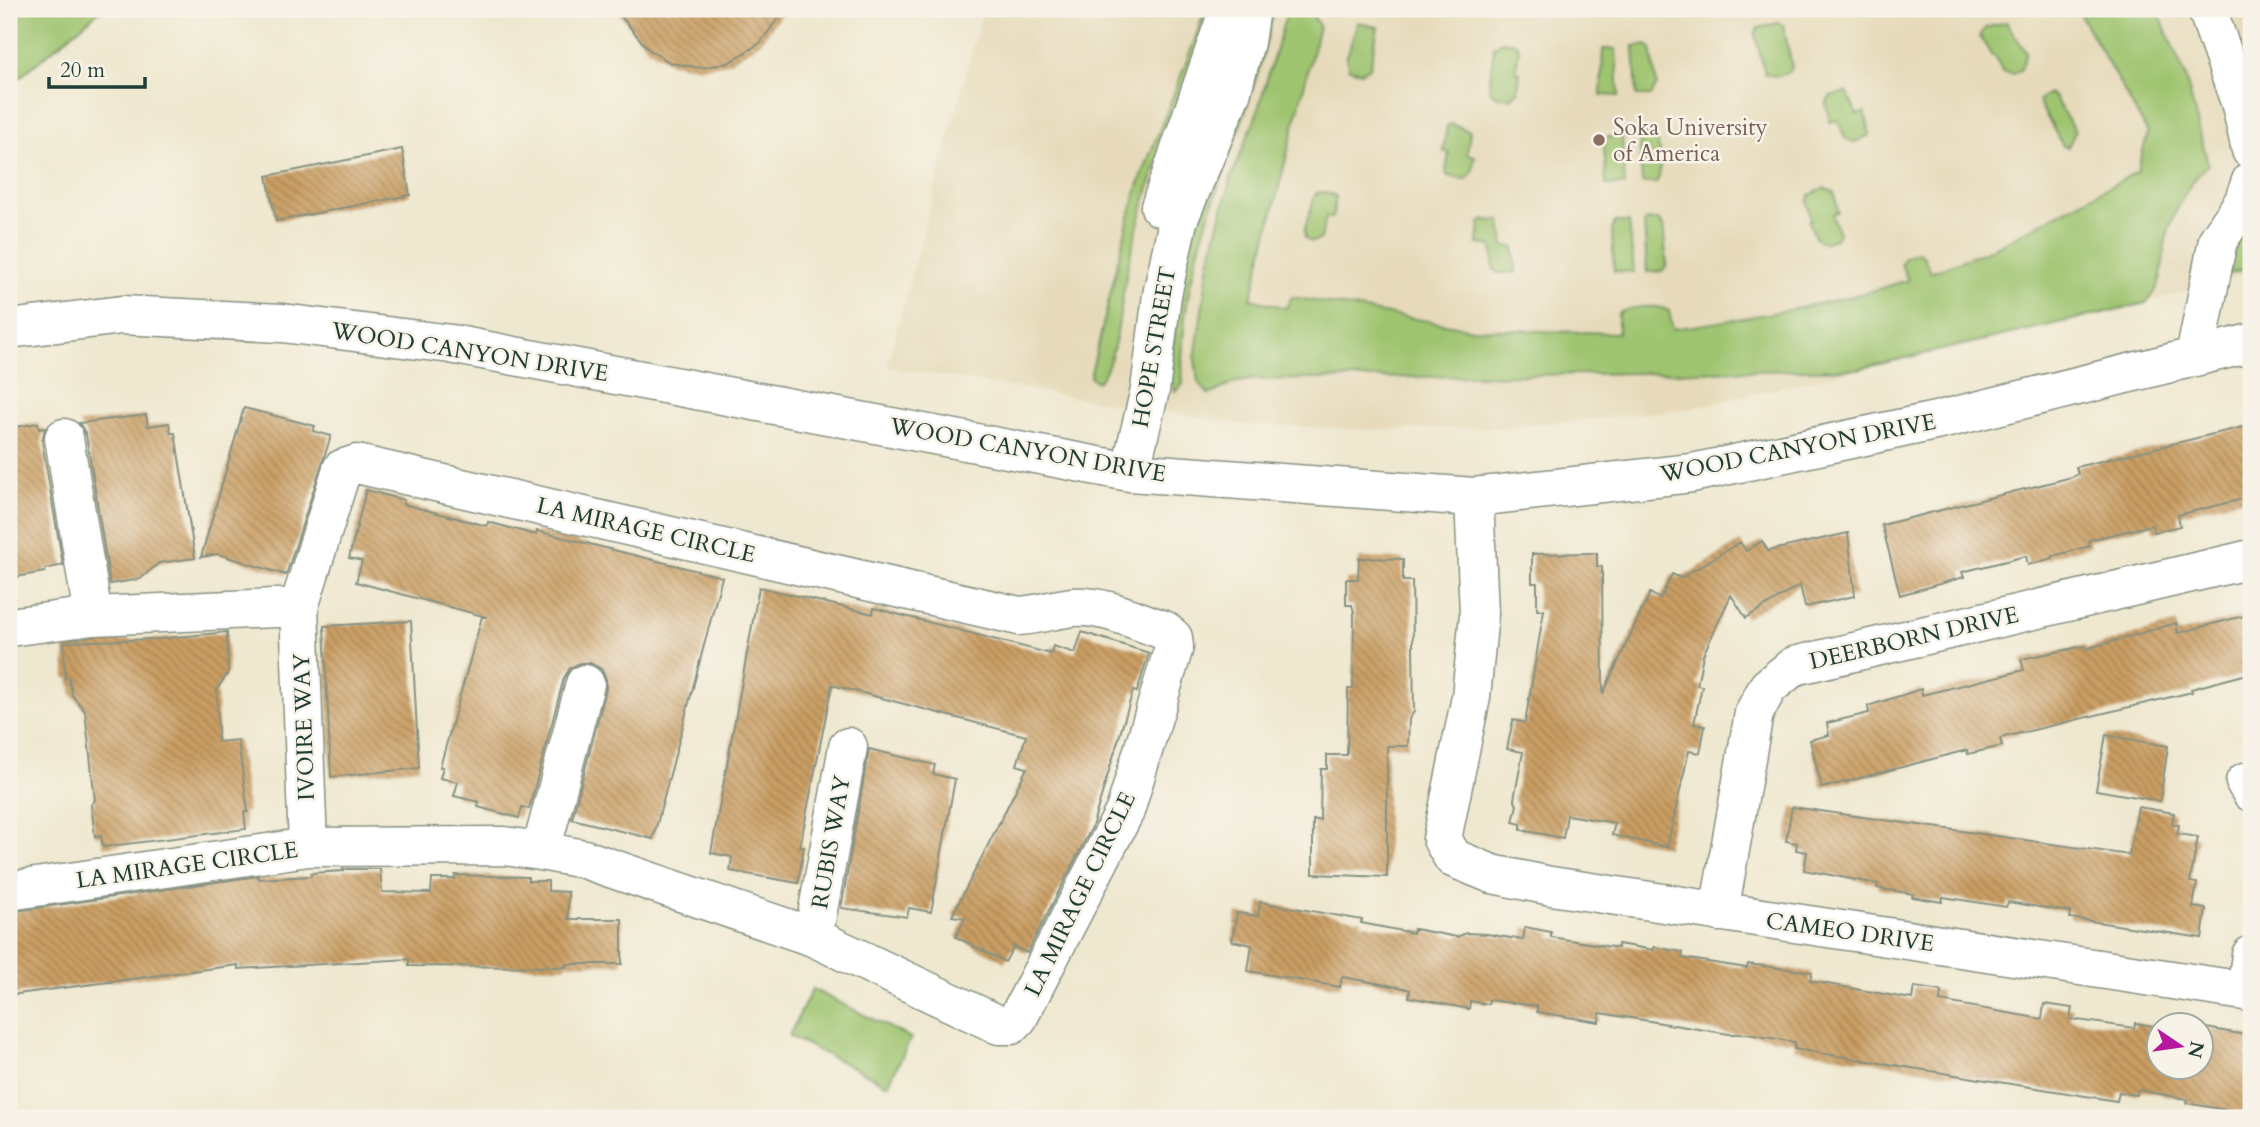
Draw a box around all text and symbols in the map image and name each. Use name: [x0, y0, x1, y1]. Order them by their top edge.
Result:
scale bar: [49, 46, 145, 90]
text: 20 m: [60, 56, 105, 85]
place label: Soka University of America: [1613, 112, 1768, 169]
marker: Soka University of America: [1591, 132, 1607, 148]
street label: HOPE STREET: [1125, 264, 1183, 430]
street label: WOOD CANYON DRIVE: [328, 315, 611, 389]
street label: WOOD CANYON DRIVE: [1657, 406, 1938, 490]
street label: WOOD CANYON DRIVE: [886, 410, 1169, 490]
street label: LA MIRAGE CIRCLE: [533, 490, 759, 570]
street label: DEERBORN DRIVE: [1806, 599, 2022, 677]
street label: IVOIRE WAY: [286, 652, 322, 801]
street label: RUBIS WAY: [804, 772, 858, 911]
street label: LA MIRAGE CIRCLE: [1017, 787, 1143, 1001]
street label: LA MIRAGE CIRCLE: [74, 834, 300, 896]
street label: CAMEO DRIVE: [1764, 905, 1936, 959]
north arrow: [2144, 1012, 2214, 1082]
text: N: [2181, 1039, 2210, 1061]

